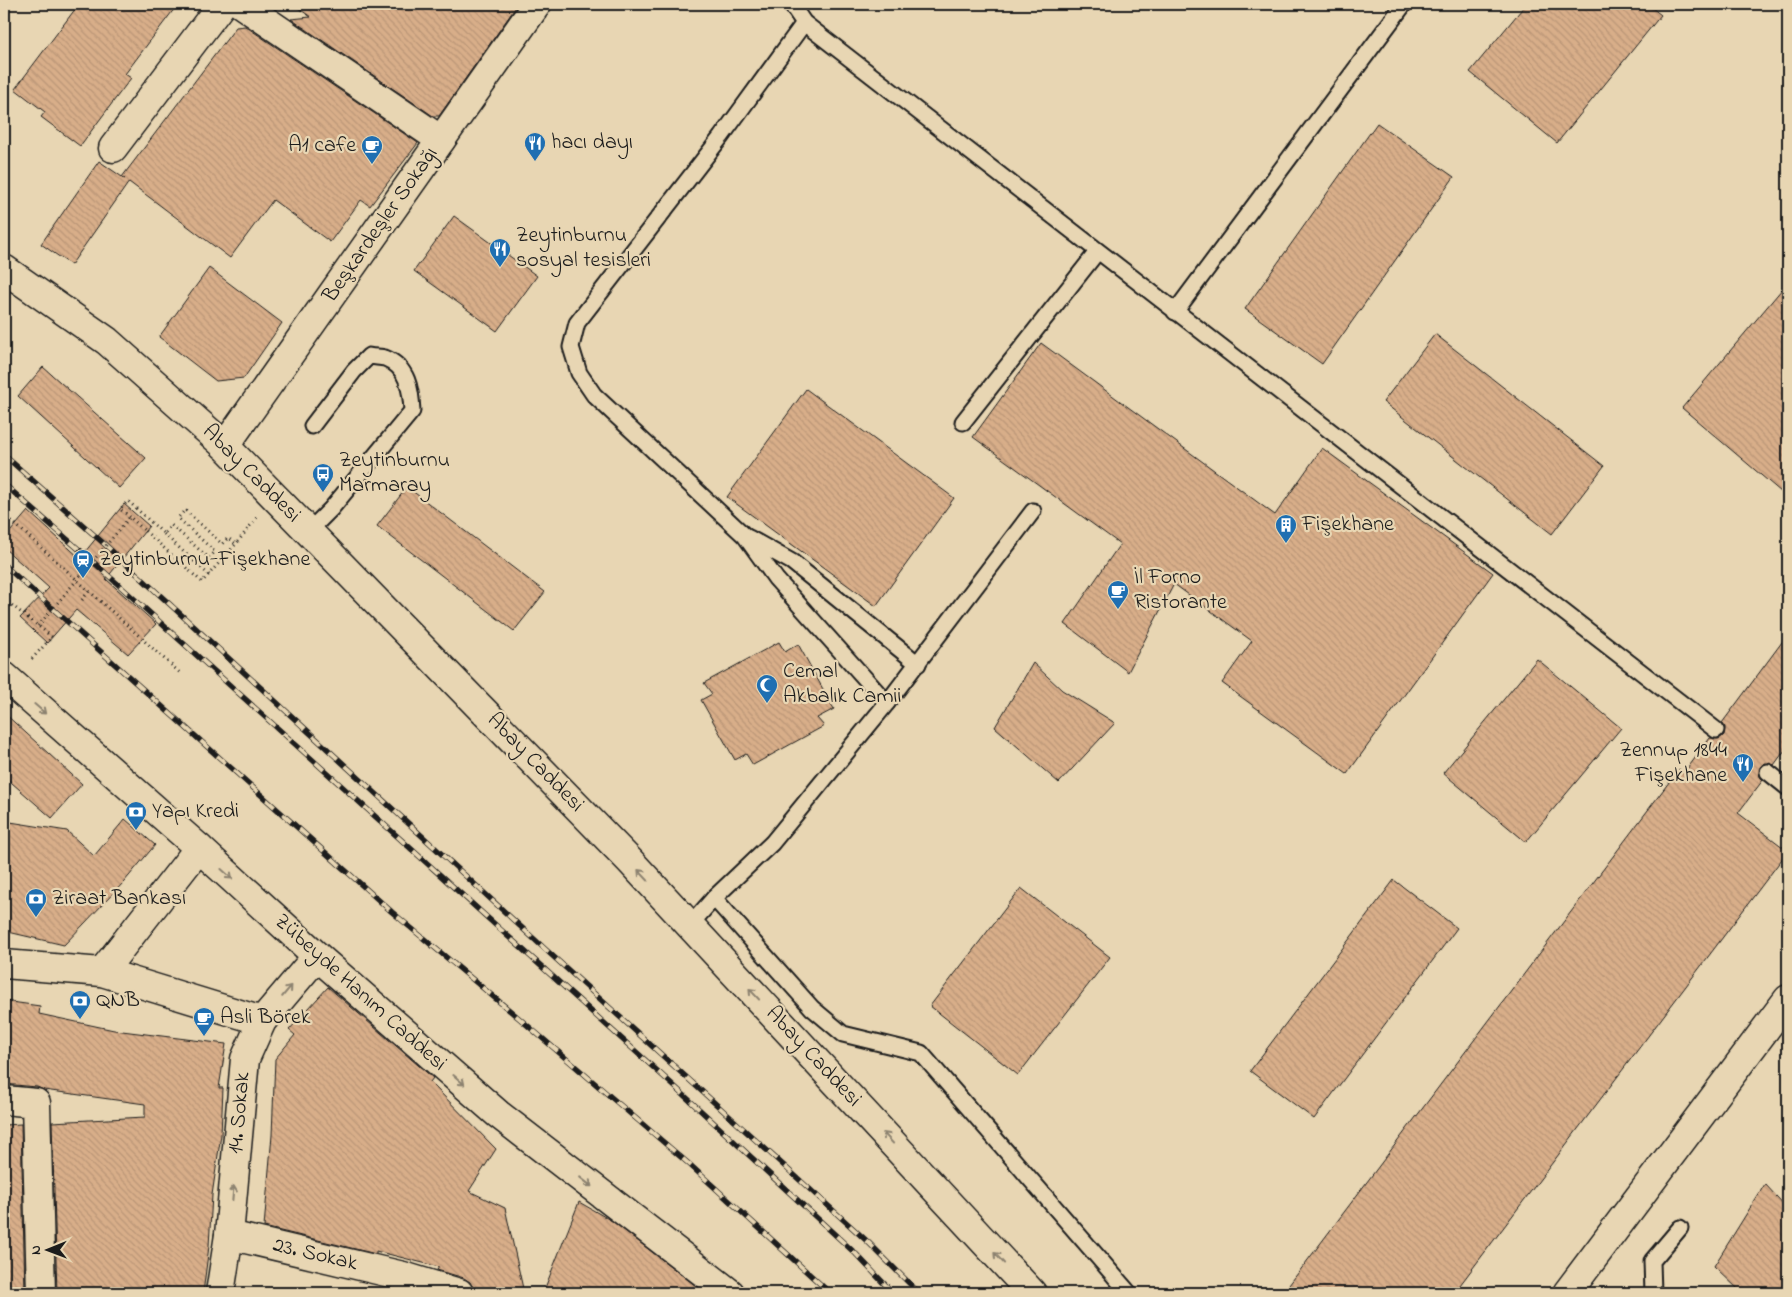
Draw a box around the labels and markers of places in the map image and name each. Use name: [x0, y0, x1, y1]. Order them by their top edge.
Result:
place label: hacı dayı: [551, 127, 633, 160]
place label: A1 cafe: [288, 130, 356, 162]
restaurant icon: hacı dayı: [523, 131, 547, 162]
cafe icon: A1 cafe: [360, 134, 384, 165]
place label: Zeytinburnu sosyal tesisleri: [516, 220, 651, 278]
restaurant icon: Zeytinburnu sosyal tesisleri: [488, 237, 512, 268]
place label: Zeytinburnu Marmaray: [339, 445, 450, 503]
bus stop icon: Zeytinburnu Marmaray: [311, 462, 335, 493]
place label: Fişekhane: [1301, 509, 1394, 541]
building icon: Fişekhane: [1274, 513, 1298, 544]
place label: Zeytinburnu-Fişekhane: [99, 544, 310, 577]
station icon: Zeytinburnu-Fişekhane: [71, 548, 95, 579]
place label: İl Forno Ristorante: [1134, 562, 1227, 619]
cafe icon: İl Forno Ristorante: [1106, 579, 1130, 610]
place label: Cemal Akbalık Camii: [783, 656, 901, 713]
mosque icon: Cemal Akbalık Camii: [755, 673, 779, 704]
place label: Zennup 1844 Fişekhane: [1620, 735, 1727, 792]
restaurant icon: Zennup 1844 Fişekhane: [1731, 752, 1755, 783]
place label: Yapı Kredi: [152, 796, 239, 828]
bank icon: Yapı Kredi: [124, 800, 148, 831]
place label: Ziraat Bankası: [52, 883, 186, 915]
bank icon: Ziraat Bankası: [24, 887, 48, 918]
place label: QNB: [96, 985, 140, 1017]
bank icon: QNB: [68, 989, 92, 1020]
place label: Asli Börek: [220, 1002, 311, 1034]
cafe icon: Asli Börek: [192, 1006, 216, 1037]

